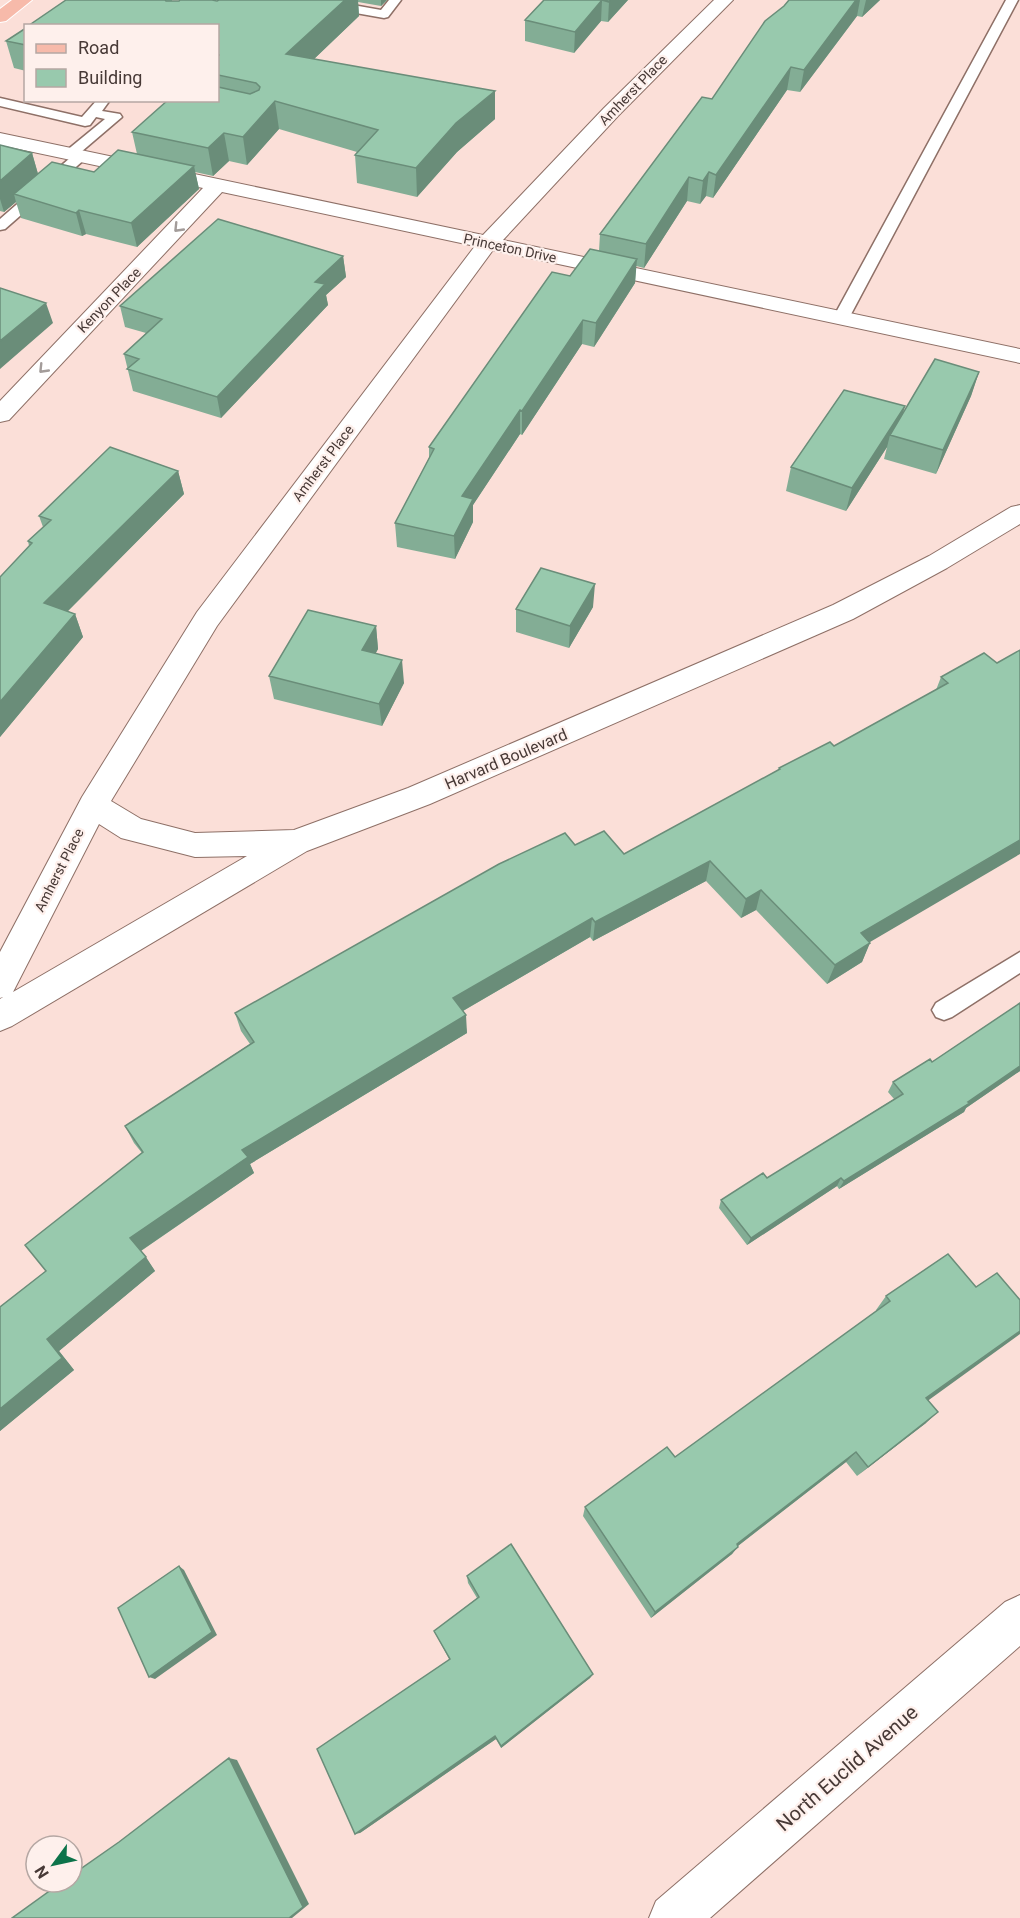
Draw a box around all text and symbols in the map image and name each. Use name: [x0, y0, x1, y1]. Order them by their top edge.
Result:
legend: [24, 24, 219, 102]
text: Road: [78, 37, 119, 58]
street label: Amherst Place: [596, 52, 670, 128]
text: Building: [78, 67, 142, 88]
one-way arrow: [174, 220, 185, 231]
street label: Princeton Drive: [462, 230, 558, 266]
street label: Kenyon Place: [74, 264, 144, 336]
one-way arrow: [40, 362, 51, 373]
street label: Amherst Place: [289, 422, 357, 504]
street label: Harvard Boulevard: [442, 725, 570, 793]
street label: Amherst Place: [31, 826, 87, 914]
street label: North Euclid Avenue: [771, 1700, 923, 1836]
north arrow: [24, 1834, 84, 1894]
text: N: [31, 1862, 53, 1882]

